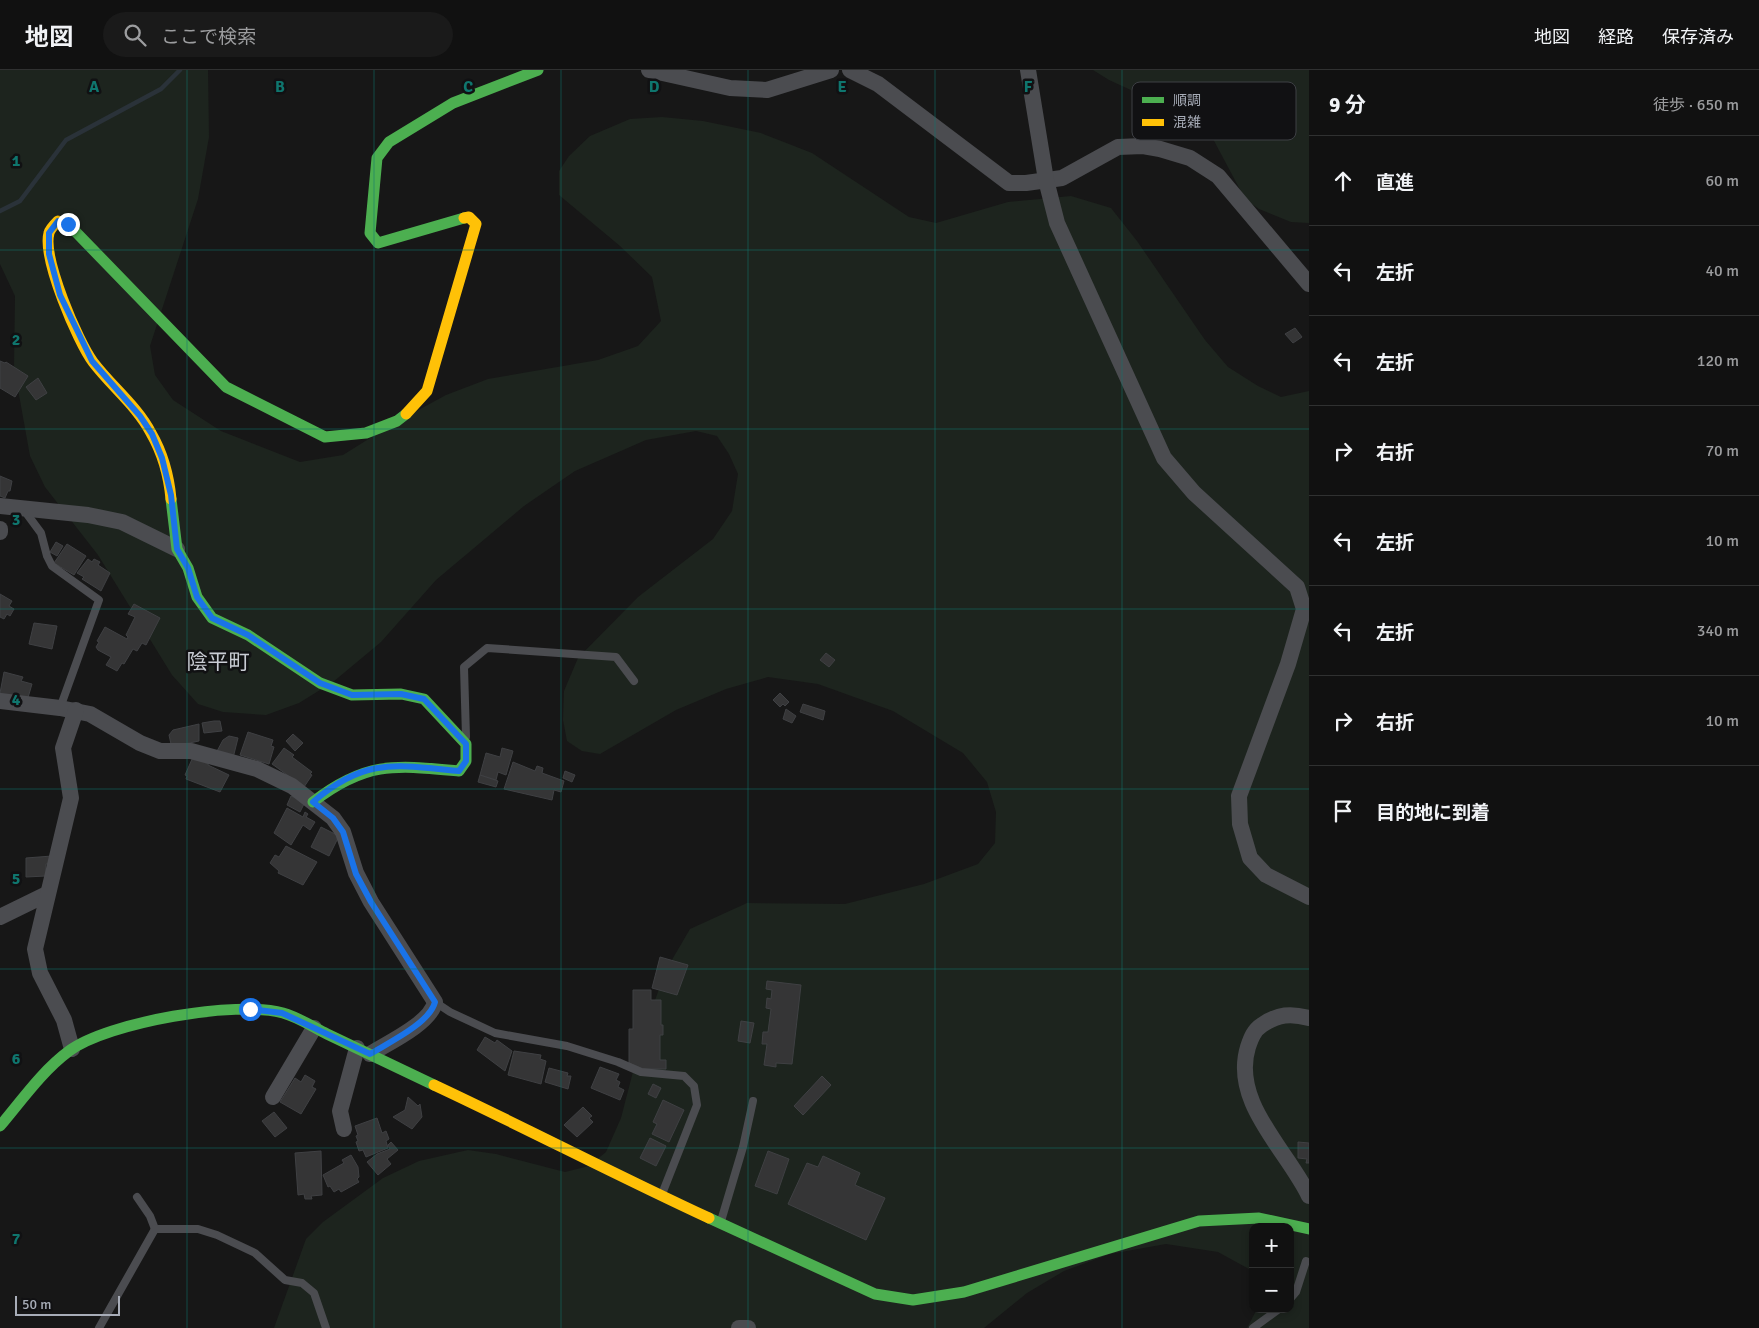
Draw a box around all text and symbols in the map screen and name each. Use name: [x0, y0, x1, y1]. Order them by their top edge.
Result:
search box: [103, 12, 453, 57]
icon: search: [121, 21, 149, 49]
text: 地図: [25, 22, 73, 52]
text: ここで検索: [161, 25, 256, 49]
text: 地図: [1534, 26, 1570, 48]
text: 経路: [1598, 26, 1634, 48]
text: 保存済み: [1662, 26, 1734, 48]
text: A: [89, 77, 100, 97]
text: B: [275, 77, 285, 97]
text: C: [463, 77, 473, 97]
text: D: [649, 77, 660, 97]
text: E: [837, 77, 847, 97]
text: F: [1024, 77, 1033, 97]
legend: [1132, 82, 1296, 140]
text: 順調: [1173, 92, 1201, 109]
text: 9 分: [1329, 92, 1366, 118]
text: 徒歩 · 650 m: [1653, 95, 1739, 115]
text: 混雑: [1173, 114, 1201, 131]
text: 1: [12, 151, 21, 171]
icon: ahead: [1329, 167, 1357, 195]
text: 直進: [1376, 171, 1414, 195]
text: 60 m: [1705, 171, 1739, 191]
route end: [57, 213, 80, 236]
icon: left: [1329, 257, 1357, 285]
text: 左折: [1376, 261, 1414, 285]
text: 40 m: [1705, 261, 1739, 281]
text: 2: [12, 330, 20, 350]
icon: left: [1329, 347, 1357, 375]
text: 左折: [1376, 351, 1414, 375]
text: 120 m: [1697, 351, 1739, 371]
icon: right: [1329, 437, 1357, 465]
text: 右折: [1376, 441, 1414, 465]
text: 70 m: [1705, 441, 1739, 461]
text: 3: [12, 510, 20, 530]
icon: left: [1329, 527, 1357, 555]
text: 左折: [1376, 531, 1414, 555]
text: 10 m: [1705, 531, 1739, 551]
icon: left: [1329, 617, 1357, 645]
text: 左折: [1376, 621, 1414, 645]
text: 340 m: [1697, 621, 1739, 641]
district label: 陰平町: [187, 649, 250, 675]
text: 4: [12, 690, 21, 710]
icon: right: [1329, 707, 1357, 735]
text: 右折: [1376, 711, 1414, 735]
text: 10 m: [1705, 711, 1739, 731]
icon: arrive: [1329, 797, 1357, 825]
text: 目的地に到着: [1376, 801, 1490, 825]
text: 5: [12, 869, 20, 889]
route start: [239, 998, 262, 1021]
text: 6: [12, 1049, 21, 1069]
map controls: [1249, 1223, 1294, 1313]
button: +: [1249, 1223, 1294, 1268]
text: 7: [12, 1229, 21, 1249]
button: −: [1249, 1268, 1294, 1313]
scale bar: [15, 1293, 120, 1316]
text: 50 m: [22, 1296, 51, 1313]

